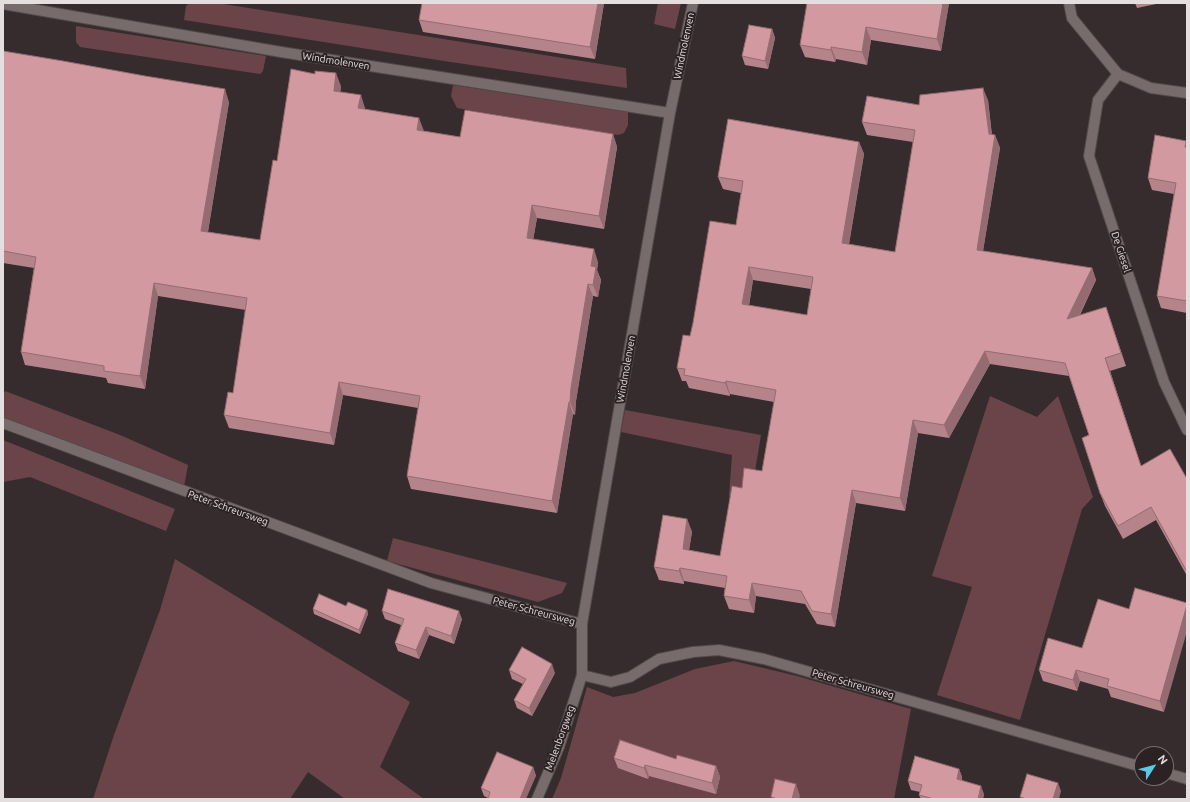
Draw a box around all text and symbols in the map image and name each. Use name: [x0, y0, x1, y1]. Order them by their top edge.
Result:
street label: Windmolenven: [671, 12, 697, 80]
street label: Windmolenven: [302, 50, 370, 72]
street label: De Giesel: [1109, 230, 1133, 274]
street label: Windmolenven: [614, 335, 638, 403]
street label: Peter Schreursweg: [186, 488, 270, 528]
street label: Peter Schreursweg: [492, 594, 576, 628]
street label: Peter Schreursweg: [811, 667, 895, 701]
street label: Melenborgweg: [543, 704, 577, 772]
north arrow: [1134, 746, 1174, 786]
text: N: [1156, 753, 1170, 766]

